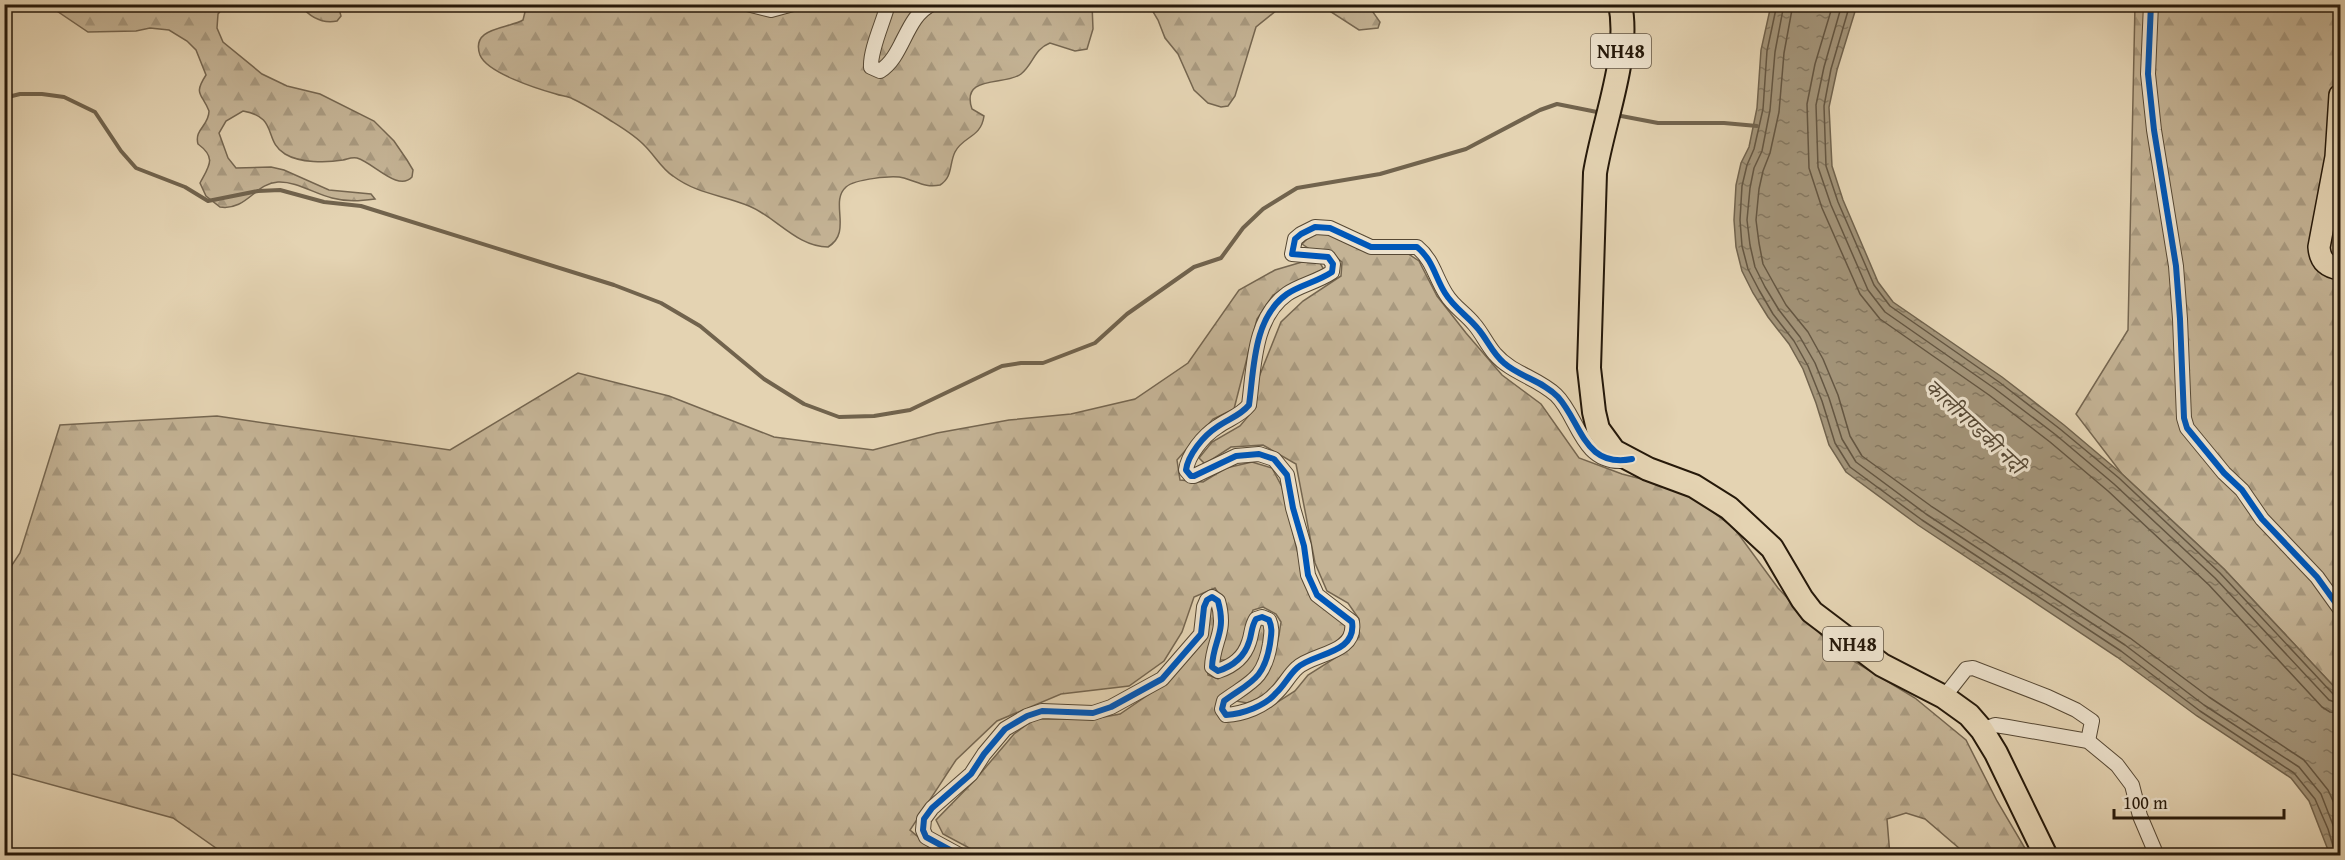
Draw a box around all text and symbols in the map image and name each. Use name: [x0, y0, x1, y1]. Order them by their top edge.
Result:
road number: NH48: [1591, 34, 1651, 68]
water label: कालीगण्डकी नदी: [1918, 371, 2035, 484]
road number: NH48: [1823, 627, 1883, 661]
scale bar: [2114, 782, 2284, 820]
text: 100 m: [2123, 789, 2168, 816]

